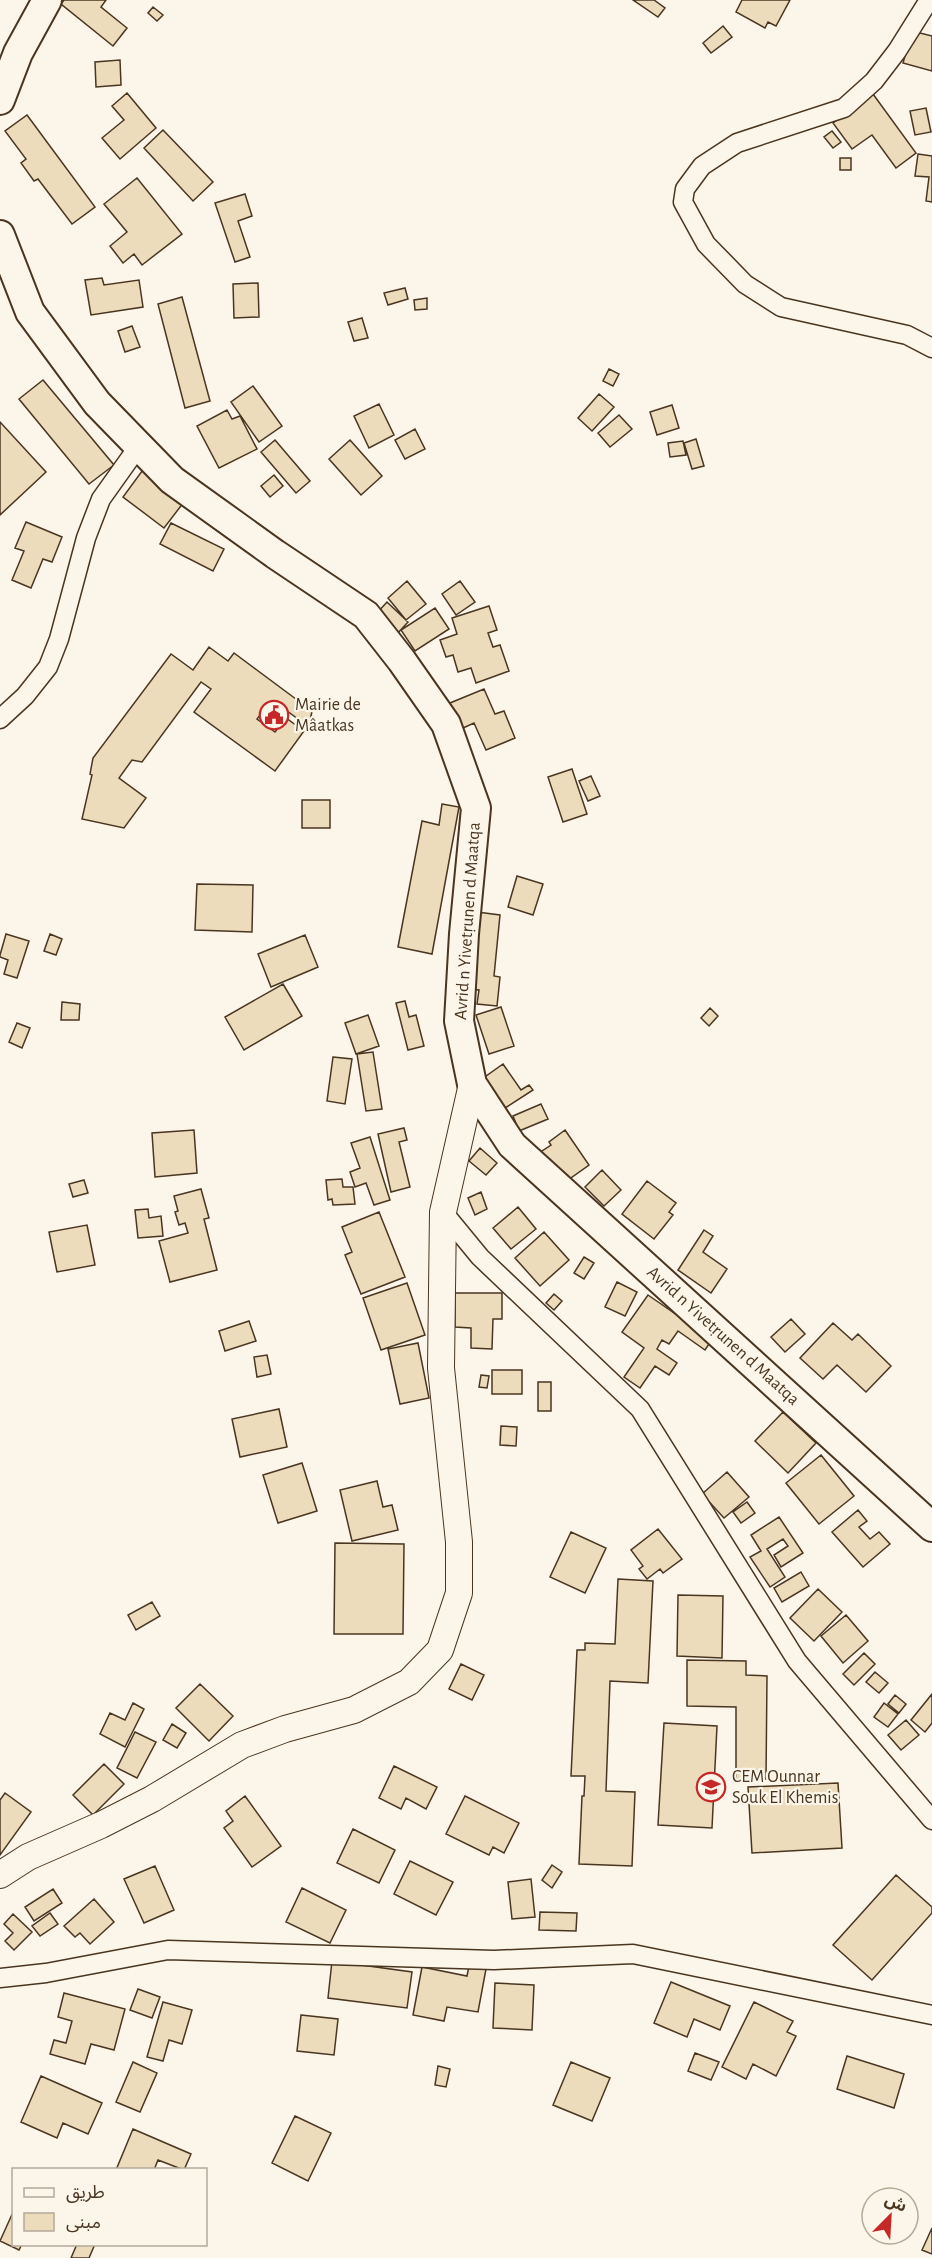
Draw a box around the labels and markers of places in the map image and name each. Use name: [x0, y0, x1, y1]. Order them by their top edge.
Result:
place label: Mairie de Mâatkas: [295, 696, 361, 735]
public building icon: Mairie de Mâatkas: [258, 699, 290, 731]
place label: CEM Ounnar Souk El Khemis: [732, 1768, 838, 1807]
school or university icon: CEM Ounnar Souk El Khemis: [695, 1771, 727, 1803]

